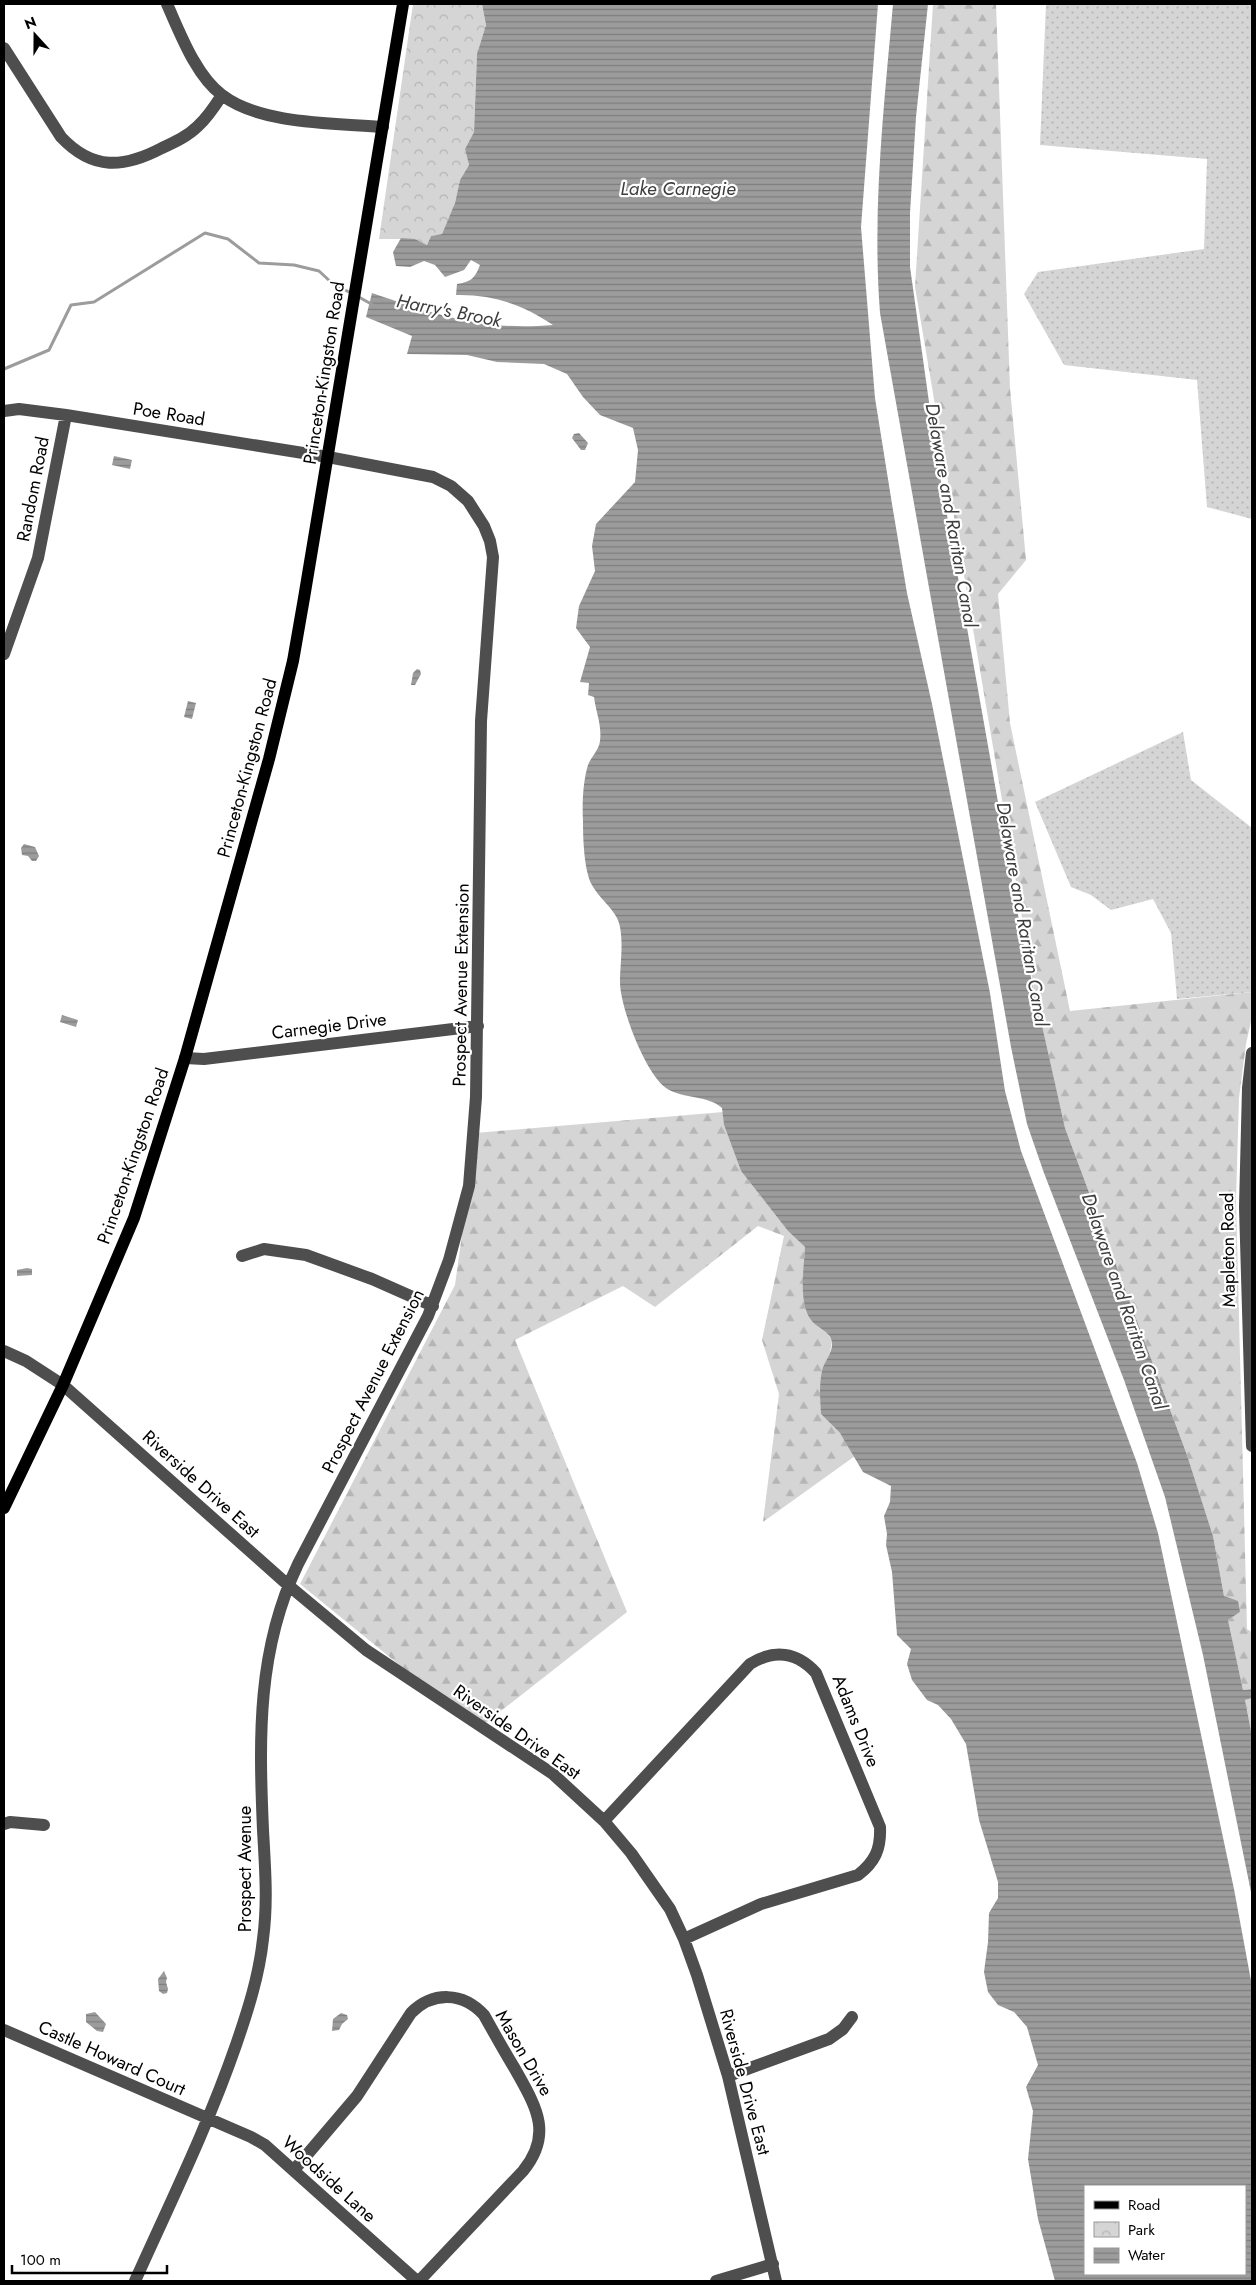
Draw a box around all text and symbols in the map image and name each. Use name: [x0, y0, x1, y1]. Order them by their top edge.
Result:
north arrow: [10, 10, 60, 60]
text: N: [22, 12, 39, 34]
water label: Lake Carnegie: [620, 175, 736, 202]
street label: Princeton-Kingston Road: [297, 280, 351, 466]
water label: Harry's Brook: [394, 287, 504, 334]
street label: Poe Road: [131, 395, 207, 433]
water label: Delaware and Raritan Canal: [918, 401, 985, 630]
street label: Random Road: [10, 434, 56, 544]
street label: Princeton-Kingston Road: [211, 675, 283, 861]
water label: Delaware and Raritan Canal: [989, 800, 1056, 1029]
street label: Prospect Avenue Extension: [446, 883, 476, 1087]
street label: Carnegie Drive: [270, 1006, 388, 1046]
street label: Princeton-Kingston Road: [91, 1064, 175, 1248]
water label: Delaware and Raritan Canal: [1075, 1189, 1175, 1414]
street label: Mapleton Road: [1214, 1192, 1242, 1308]
street label: Prospect Avenue Extension: [315, 1284, 431, 1478]
street label: Riverside Drive East: [136, 1424, 266, 1544]
street label: Adams Drive: [826, 1671, 886, 1771]
street label: Riverside Drive East: [448, 1678, 587, 1786]
street label: Prospect Avenue: [232, 1806, 258, 1932]
street label: Mason Drive: [489, 2005, 559, 2101]
street label: Riverside Drive East: [713, 2006, 777, 2159]
street label: Castle Howard Court: [34, 2014, 190, 2102]
street label: Woodside Lane: [276, 2130, 382, 2228]
legend: [1084, 2185, 1246, 2275]
text: Road: [1128, 2194, 1160, 2216]
text: Park: [1128, 2219, 1155, 2241]
scale bar: [12, 2242, 168, 2274]
text: Water: [1128, 2244, 1166, 2266]
text: 100 m: [20, 2249, 61, 2271]

